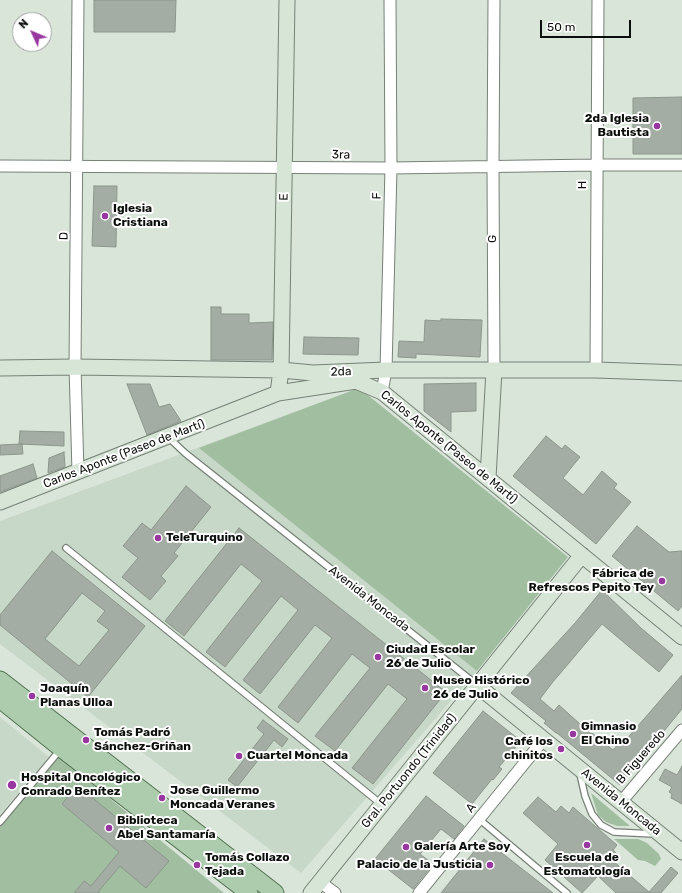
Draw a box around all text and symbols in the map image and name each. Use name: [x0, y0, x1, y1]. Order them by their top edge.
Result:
north arrow: [12, 12, 52, 52]
scale bar: [542, 12, 633, 38]
text: N: [16, 17, 31, 31]
text: 50 m: [547, 20, 575, 34]
place label: 2da Iglesia Bautista: [585, 112, 649, 140]
marker: 2da Iglesia Bautista: [652, 121, 662, 131]
street label: 3ra: [332, 148, 350, 162]
street label: H: [576, 181, 590, 189]
street label: F: [370, 192, 384, 200]
street label: E: [277, 193, 291, 201]
place label: Iglesia Cristiana: [113, 202, 168, 230]
marker: Iglesia Cristiana: [100, 211, 110, 221]
street label: D: [57, 232, 71, 240]
street label: G: [486, 235, 500, 243]
street label: 2da: [330, 364, 352, 380]
street label: Carlos Aponte (Paseo de Martí): [378, 387, 520, 507]
street label: Carlos Aponte (Paseo de Martí): [41, 416, 207, 492]
place label: TeleTurquino: [166, 531, 243, 545]
marker: TeleTurquino: [153, 533, 163, 543]
street label: Avenida Moncada: [326, 563, 412, 635]
place label: Fábrica de Refrescos Pepito Tey: [528, 567, 654, 595]
marker: Fábrica de Refrescos Pepito Tey: [657, 576, 667, 586]
place label: Ciudad Escolar 26 de Julio: [386, 643, 475, 671]
marker: Ciudad Escolar 26 de Julio: [373, 652, 383, 662]
place label: Museo Histórico 26 de Julio: [433, 674, 529, 702]
place label: Joaquín Planas Ulloa: [40, 682, 113, 710]
marker: Museo Histórico 26 de Julio: [420, 683, 430, 693]
marker: Joaquín Planas Ulloa: [27, 691, 37, 701]
street label: Gral. Portuondo (Trinidad): [358, 711, 460, 831]
place label: Gimnasio El Chino: [581, 720, 636, 748]
place label: Tomás Padró Sánchez-Griñan: [94, 726, 191, 754]
street label: B Figueredo: [614, 727, 668, 787]
marker: Gimnasio El Chino: [568, 729, 578, 739]
marker: Tomás Padró Sánchez-Griñan: [81, 735, 91, 745]
place label: Café los chinitos: [504, 735, 553, 763]
marker: Café los chinitos: [556, 744, 566, 754]
place label: Cuartel Moncada: [247, 749, 348, 763]
marker: Cuartel Moncada: [234, 751, 244, 761]
street label: Avenida Moncada: [578, 765, 664, 839]
place label: Hospital Oncológico Conrado Benítez: [21, 771, 140, 799]
marker: Hospital Oncológico Conrado Benítez: [6, 779, 18, 791]
place label: Jose Guillermo Moncada Veranes: [170, 784, 275, 812]
marker: Jose Guillermo Moncada Veranes: [157, 793, 167, 803]
street label: A: [463, 800, 479, 816]
place label: Biblioteca Abel Santamaría: [117, 814, 216, 842]
marker: Biblioteca Abel Santamaría: [104, 823, 114, 833]
place label: Galería Arte Soy: [414, 840, 510, 854]
marker: Escuela de Estomatología: [582, 840, 592, 850]
marker: Galería Arte Soy: [401, 842, 411, 852]
place label: Tomás Collazo Tejada: [205, 851, 290, 879]
place label: Escuela de Estomatología: [543, 851, 631, 879]
place label: Palacio de la Justicia: [357, 858, 482, 872]
marker: Tomás Collazo Tejada: [192, 860, 202, 870]
marker: Palacio de la Justicia: [485, 860, 495, 870]

